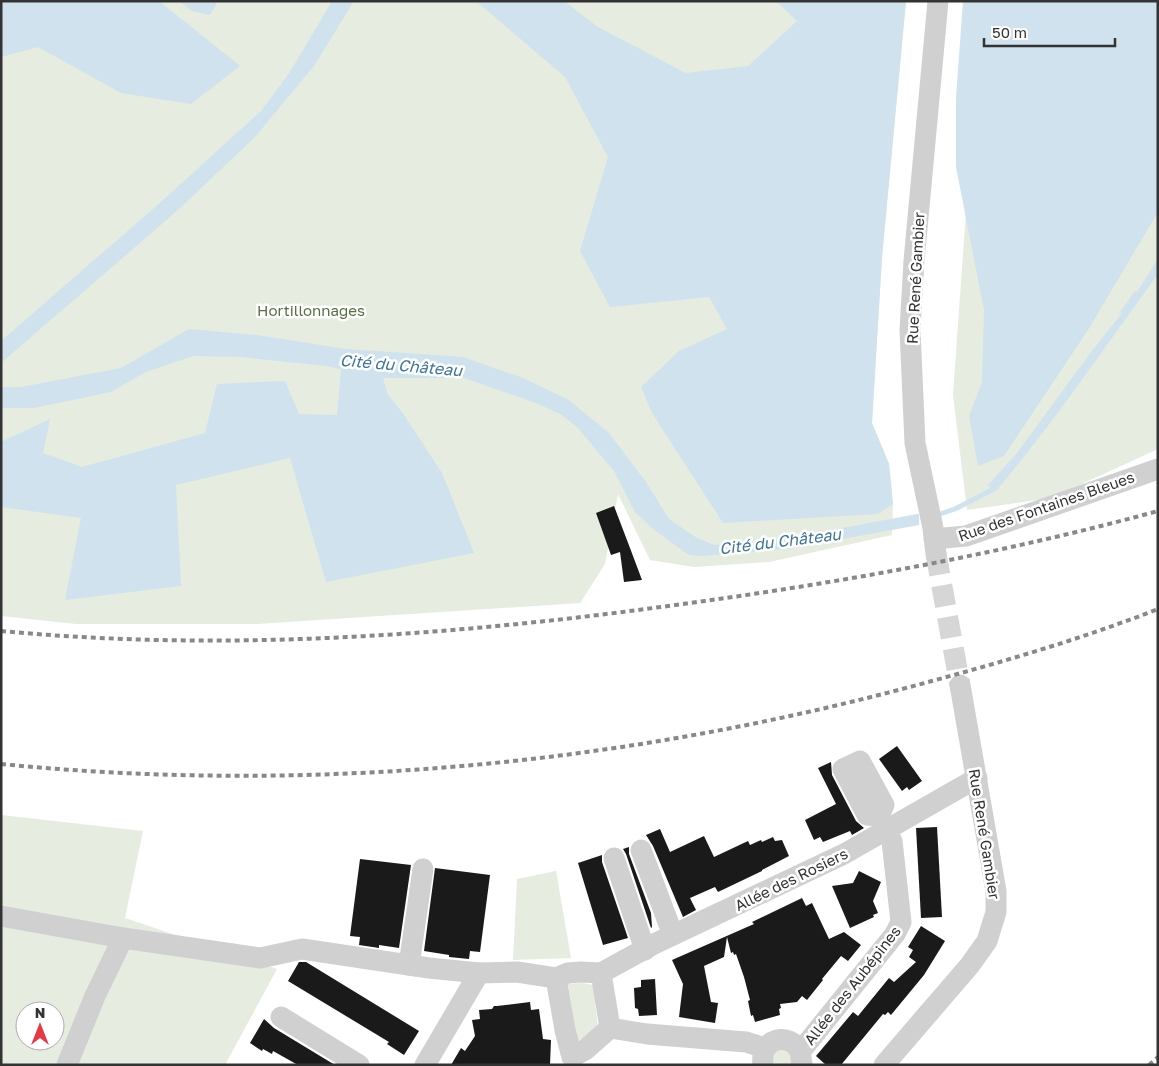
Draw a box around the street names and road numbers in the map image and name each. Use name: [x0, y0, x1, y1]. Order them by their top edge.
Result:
street label: Rue René Gambier: [903, 211, 927, 344]
street label: Rue des Fontaines Bleues: [956, 467, 1137, 545]
street label: Rue René Gambier: [966, 767, 1004, 901]
street label: Allée des Rosiers: [732, 844, 850, 914]
street label: Allée des Aubépines: [800, 922, 904, 1048]

